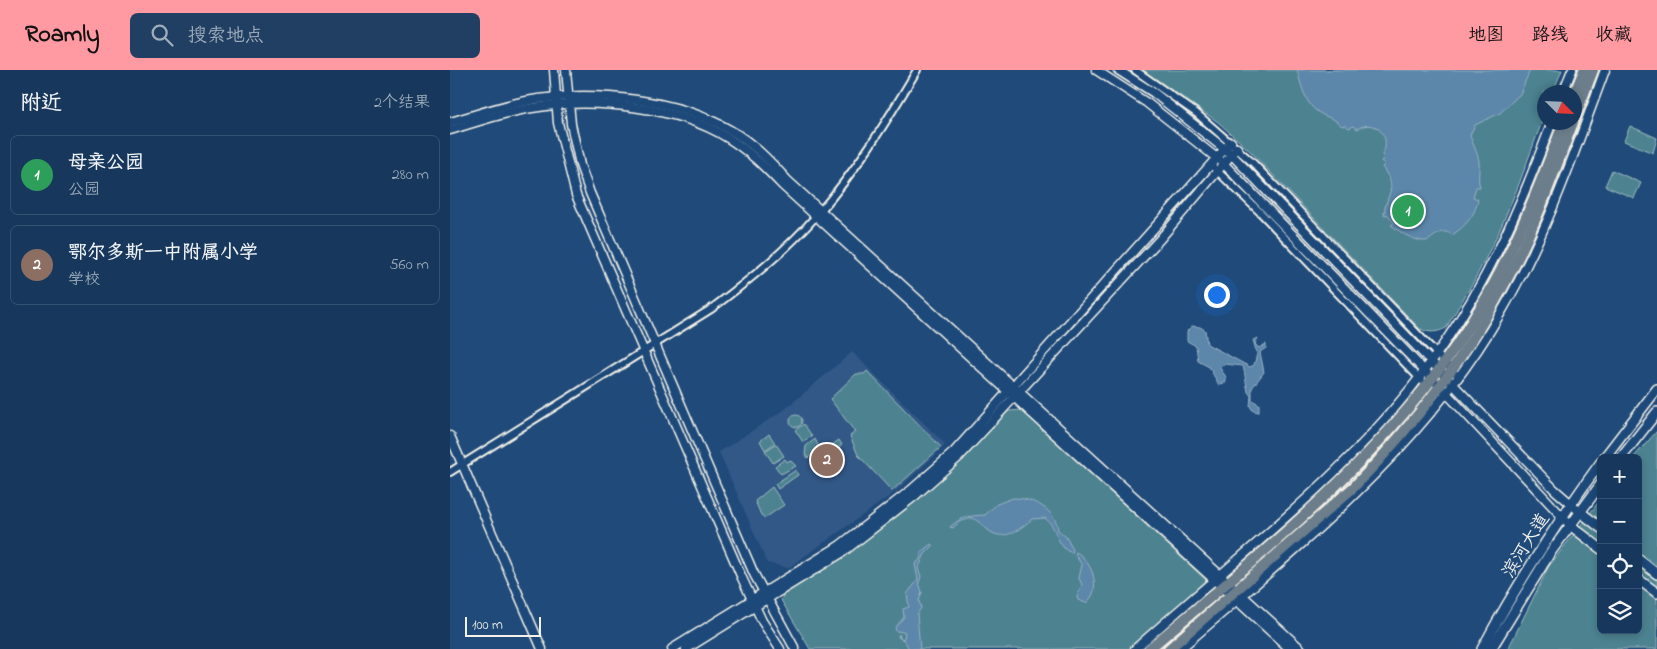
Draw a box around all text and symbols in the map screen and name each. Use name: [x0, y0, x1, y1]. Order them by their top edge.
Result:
search box: [130, 13, 480, 58]
text: Roamly: [25, 18, 100, 53]
icon: search: [148, 21, 176, 49]
text: 搜索地点: [188, 23, 264, 50]
text: 地图: [1468, 23, 1504, 49]
text: 路线: [1532, 23, 1568, 49]
text: 收藏: [1596, 23, 1632, 49]
north arrow: [1537, 85, 1582, 130]
text: 附近: [20, 89, 62, 119]
text: 2个结果: [374, 91, 430, 115]
text: 母亲公园: [68, 150, 144, 177]
text: 1: [34, 163, 40, 187]
text: 280 m: [392, 163, 429, 187]
text: 公园: [68, 178, 100, 202]
pin: 1: [1392, 192, 1424, 230]
text: 鄂尔多斯一中附属小学: [68, 240, 258, 267]
text: 2: [33, 253, 41, 277]
text: 560 m: [389, 253, 429, 277]
text: 学校: [68, 268, 100, 292]
your location: [1204, 282, 1230, 308]
pin: 2: [811, 441, 843, 479]
map controls: [1597, 454, 1642, 634]
button: +: [1597, 454, 1642, 499]
button: −: [1597, 499, 1642, 544]
street label: 滨河大道: [1497, 509, 1557, 583]
button: locate: [1597, 544, 1642, 589]
button: layers: [1597, 589, 1642, 634]
scale bar: [465, 614, 541, 637]
text: 100 m: [472, 615, 503, 636]

